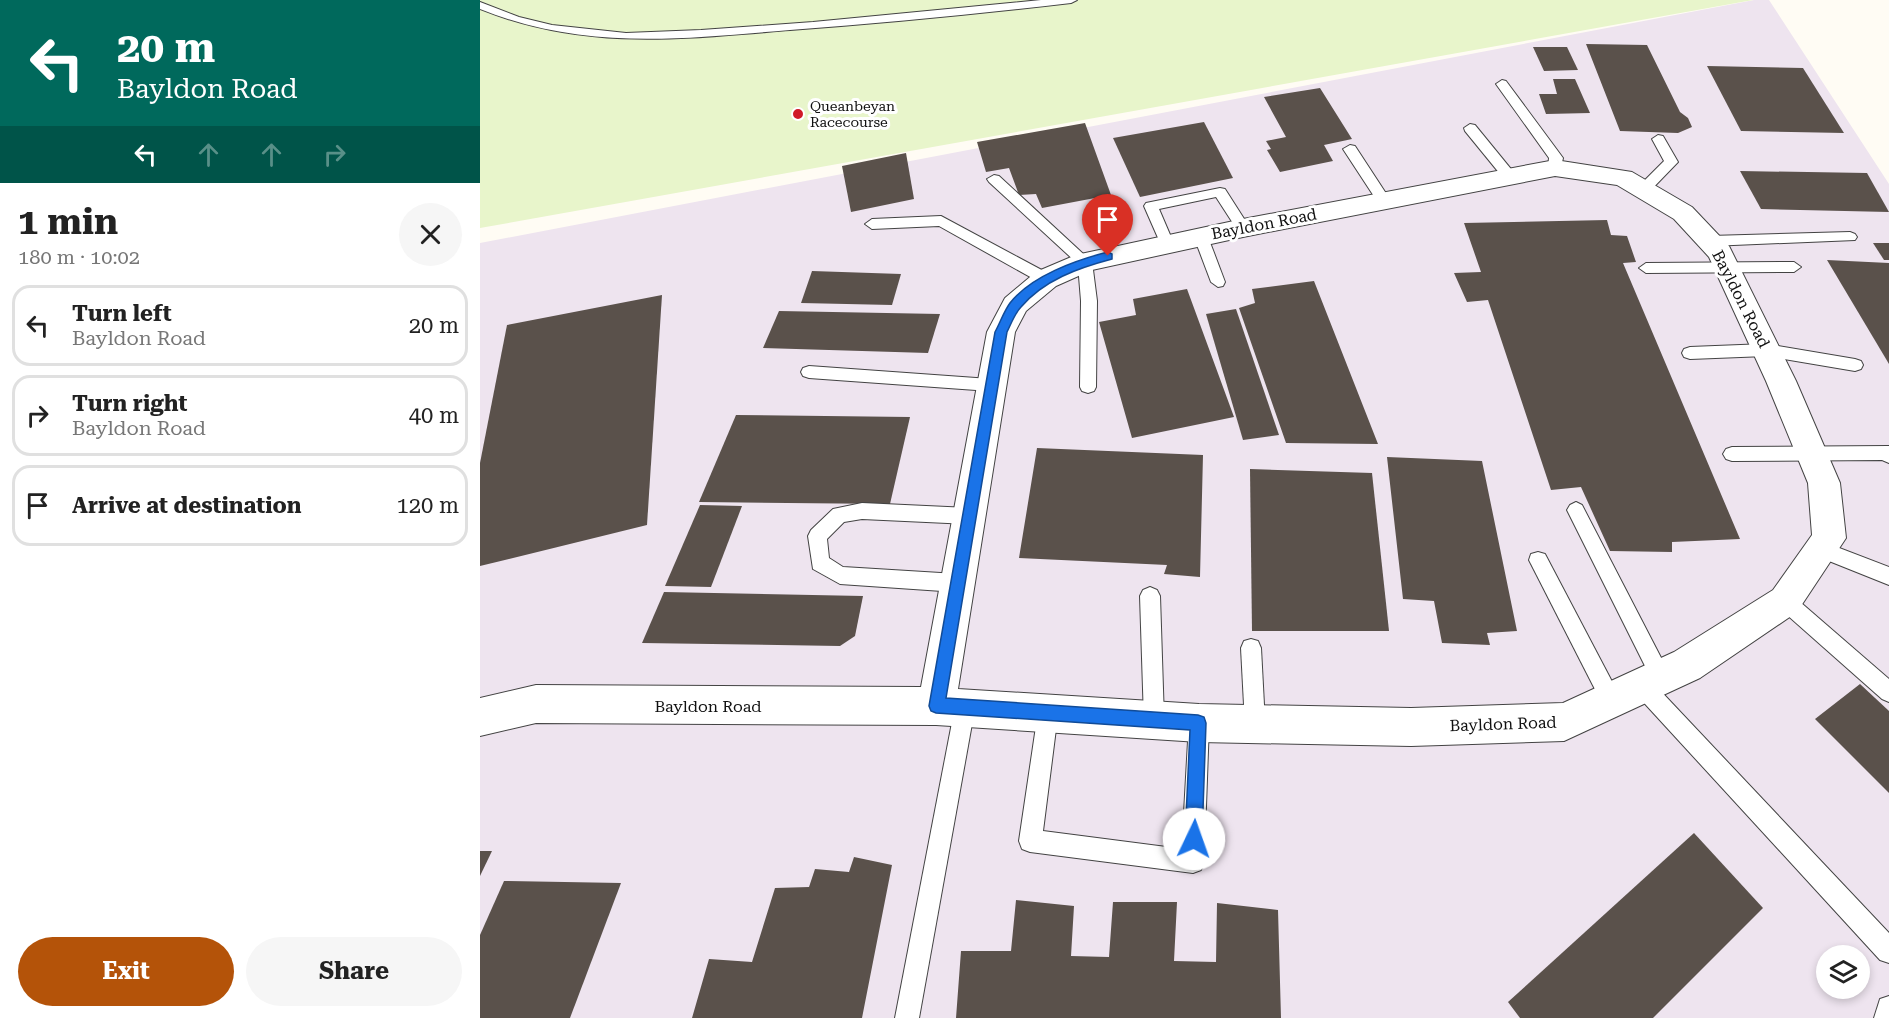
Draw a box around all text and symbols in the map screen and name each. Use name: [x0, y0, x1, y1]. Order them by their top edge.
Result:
text: 20 m: [117, 23, 215, 72]
icon: left: [18, 24, 96, 102]
text: Bayldon Road: [117, 73, 298, 105]
place label: Queanbeyan Racecourse: [810, 98, 895, 130]
marker: Queanbeyan Racecourse: [791, 107, 805, 121]
icon: left: [129, 138, 162, 171]
icon: ahead: [192, 138, 225, 171]
icon: ahead: [255, 138, 288, 171]
icon: right: [318, 138, 351, 171]
pin: [1082, 194, 1133, 256]
text: 1 min: [18, 201, 118, 243]
button: close: [399, 203, 462, 266]
icon: arrive: [1091, 203, 1124, 236]
street label: Bayldon Road: [1210, 204, 1318, 244]
text: 180 m · 10:02: [18, 245, 140, 269]
street label: Bayldon Road: [1708, 247, 1774, 351]
text: Turn left: [72, 301, 172, 326]
icon: left: [21, 309, 54, 342]
text: 20 m: [409, 313, 459, 338]
text: Bayldon Road: [72, 326, 206, 350]
text: Turn right: [72, 391, 187, 416]
icon: right: [21, 399, 54, 432]
text: 40 m: [409, 403, 459, 428]
text: Bayldon Road: [72, 416, 206, 440]
icon: arrive: [21, 489, 54, 522]
text: Arrive at destination: [72, 493, 301, 518]
text: 120 m: [396, 493, 459, 518]
street label: Bayldon Road: [654, 697, 762, 716]
street label: Bayldon Road: [1449, 713, 1557, 735]
position arrow: [1162, 807, 1226, 871]
button: Exit: [18, 937, 234, 1006]
button: Share: [246, 937, 462, 1006]
map controls: [1816, 945, 1870, 999]
button: layers: [1816, 945, 1870, 999]

